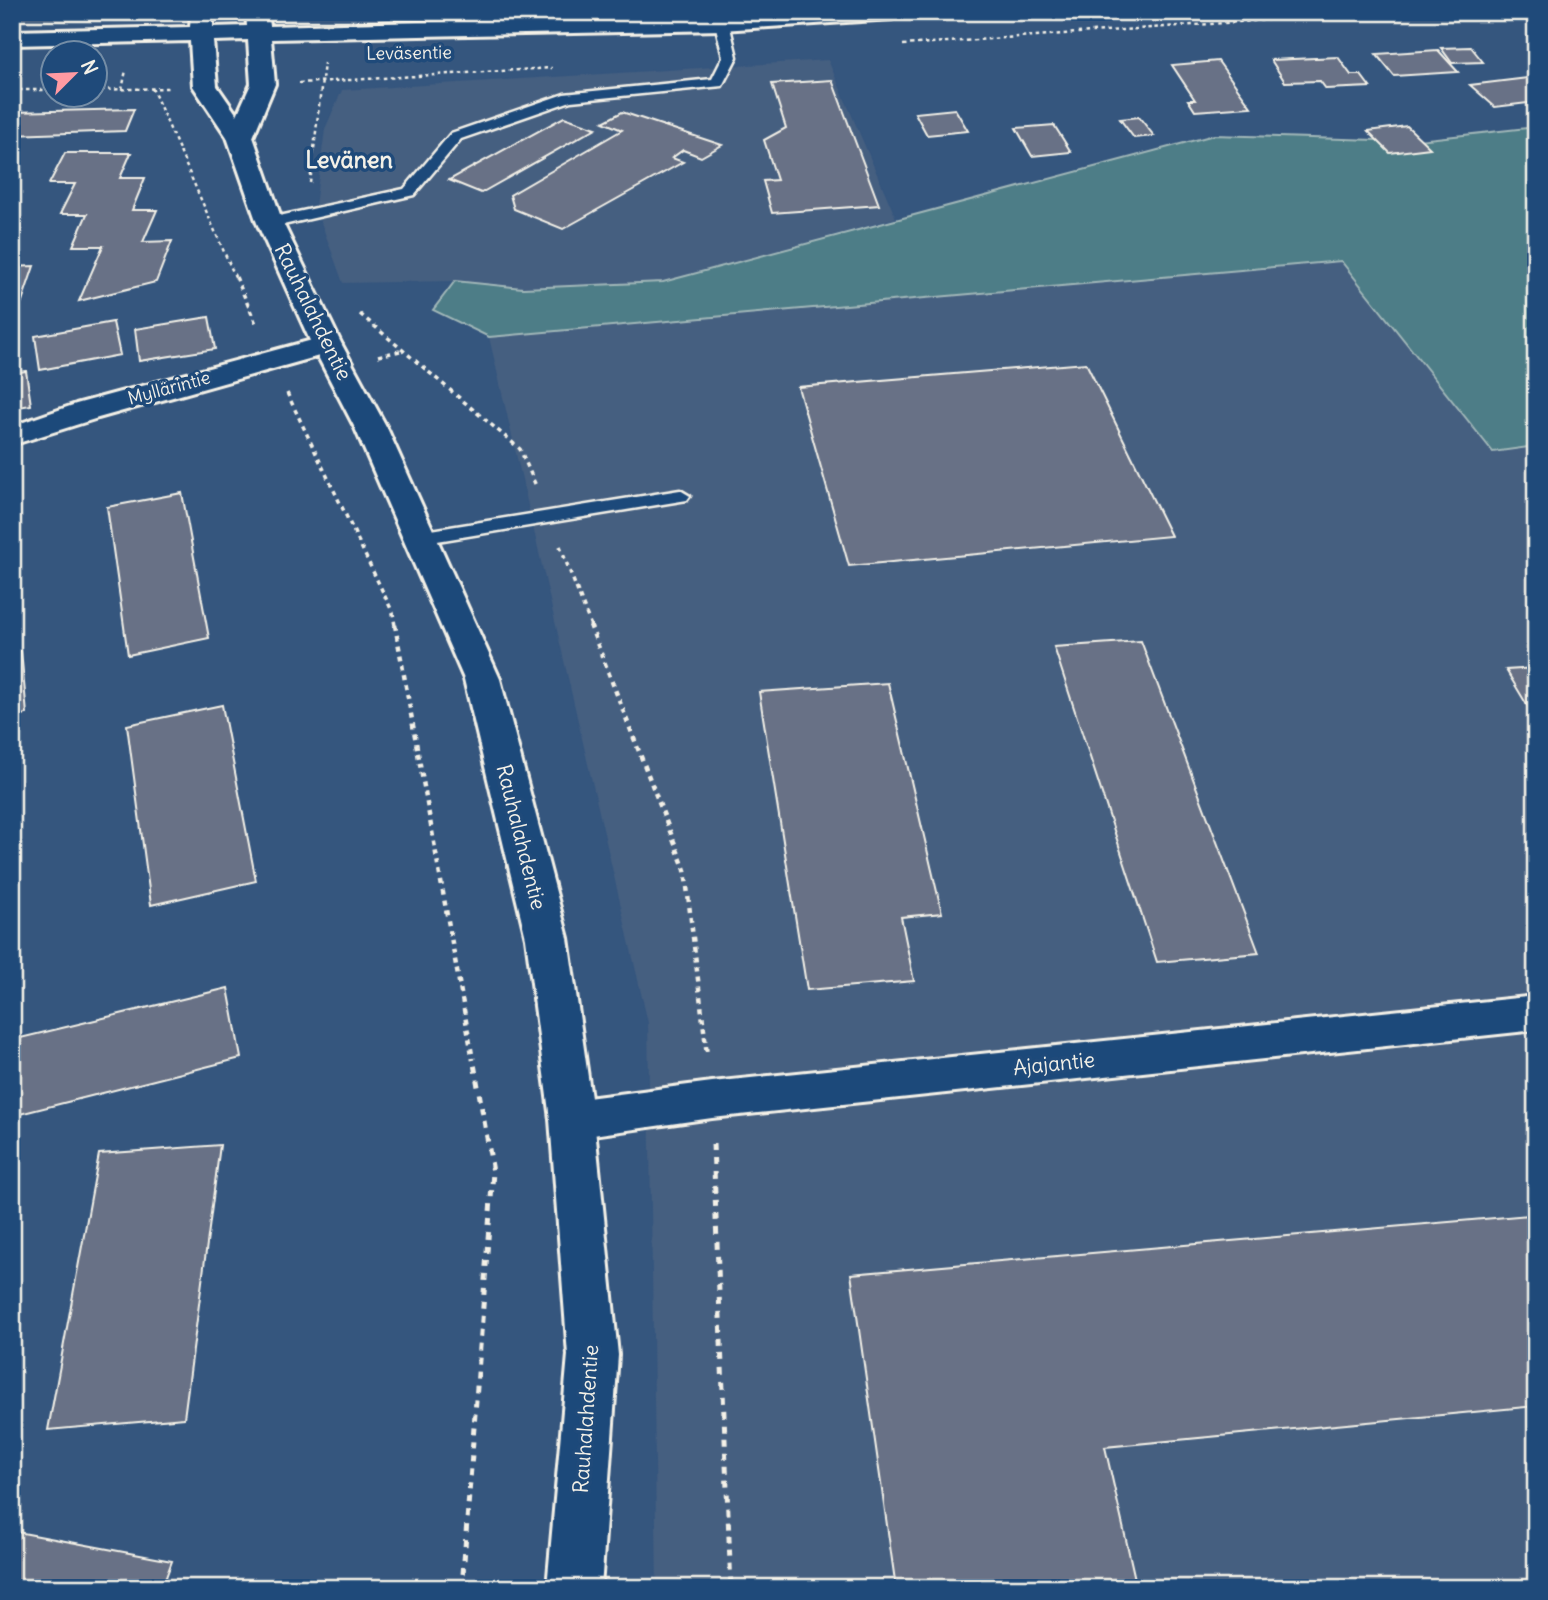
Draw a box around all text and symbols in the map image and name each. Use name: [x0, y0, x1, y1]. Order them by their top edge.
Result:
north arrow: [38, 38, 108, 108]
street label: Leväsentie: [366, 40, 452, 65]
text: N: [76, 56, 103, 78]
district label: Levänen: [305, 145, 393, 174]
street label: Rauhalahdentie: [269, 239, 358, 385]
street label: Myllärintie: [125, 365, 213, 410]
street label: Rauhalahdentie: [490, 761, 553, 912]
street label: Ajajantie: [1012, 1046, 1096, 1081]
street label: Rauhalahdentie: [567, 1344, 604, 1494]

